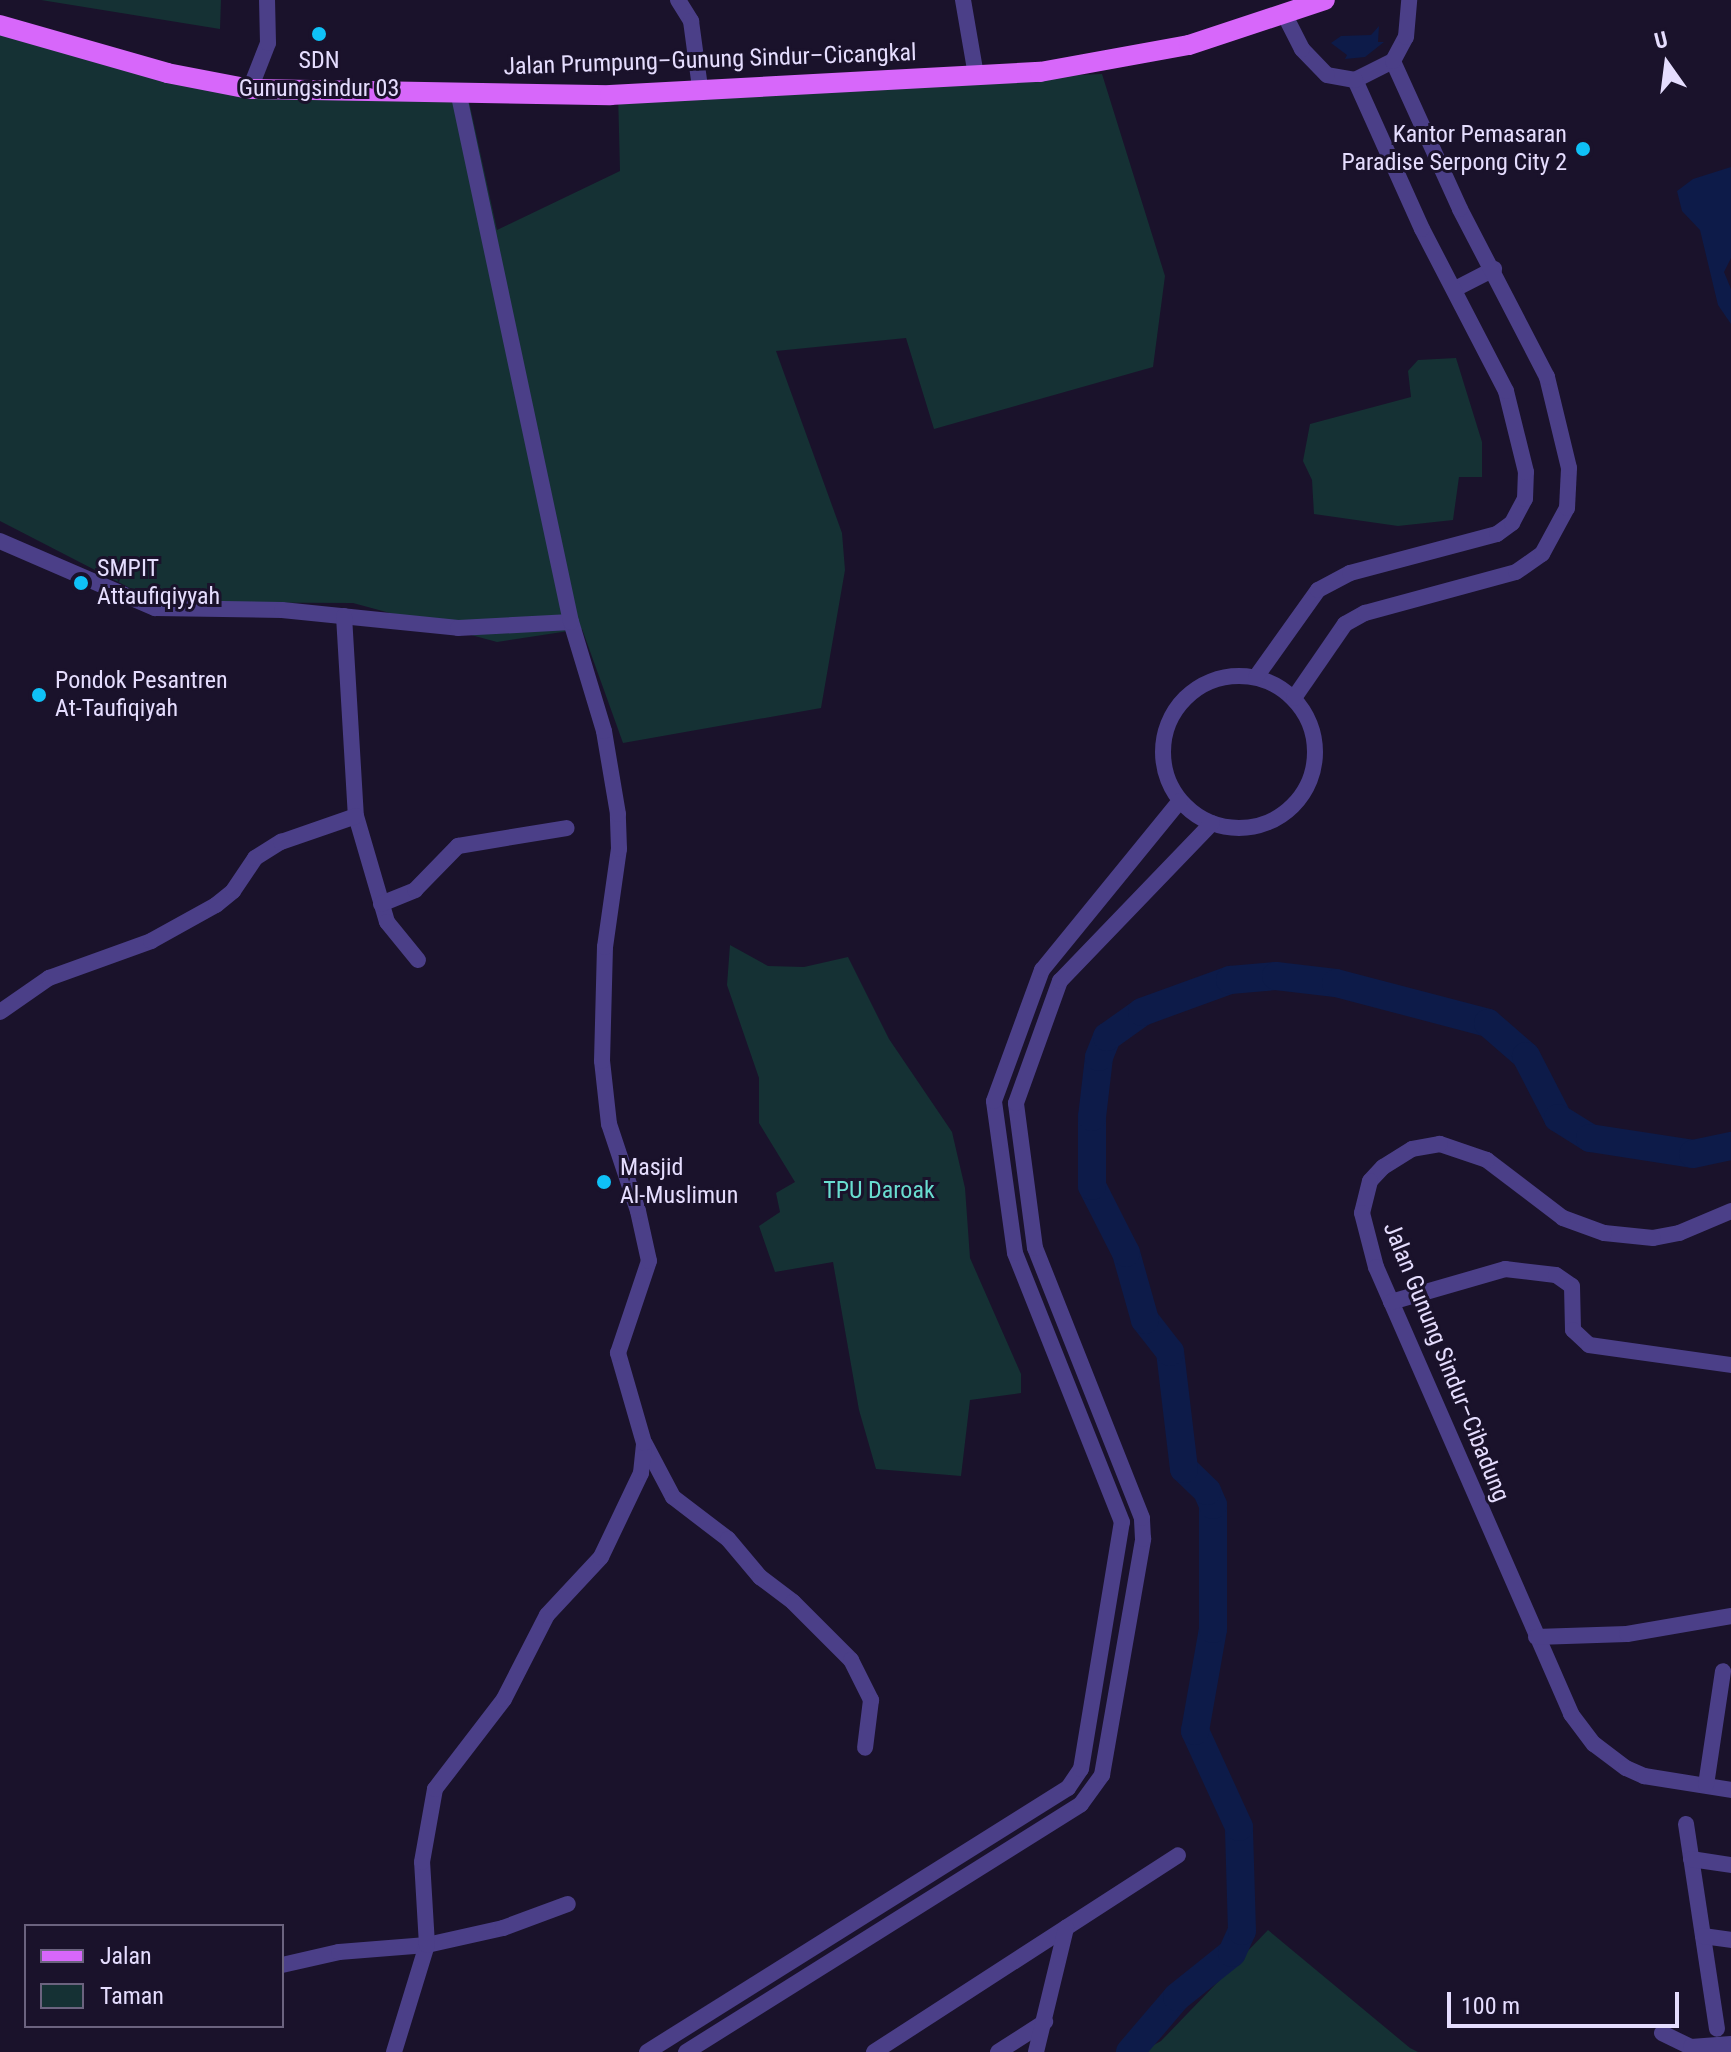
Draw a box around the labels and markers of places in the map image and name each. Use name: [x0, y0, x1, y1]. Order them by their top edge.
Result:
marker: SDN Gunungsindur 03: [310, 25, 328, 43]
place label: SDN Gunungsindur 03: [239, 47, 399, 103]
place label: Kantor Pemasaran Paradise Serpong City 2: [1341, 121, 1567, 177]
marker: Kantor Pemasaran Paradise Serpong City 2: [1574, 140, 1592, 158]
place label: SMPIT Attaufiqiyyah: [97, 555, 220, 611]
marker: SMPIT Attaufiqiyyah: [72, 574, 90, 592]
place label: Pondok Pesantren At-Taufiqiyah: [55, 667, 228, 723]
marker: Pondok Pesantren At-Taufiqiyah: [30, 686, 48, 704]
place label: Masjid Al-Muslimun: [620, 1154, 738, 1210]
marker: Masjid Al-Muslimun: [595, 1173, 613, 1191]

